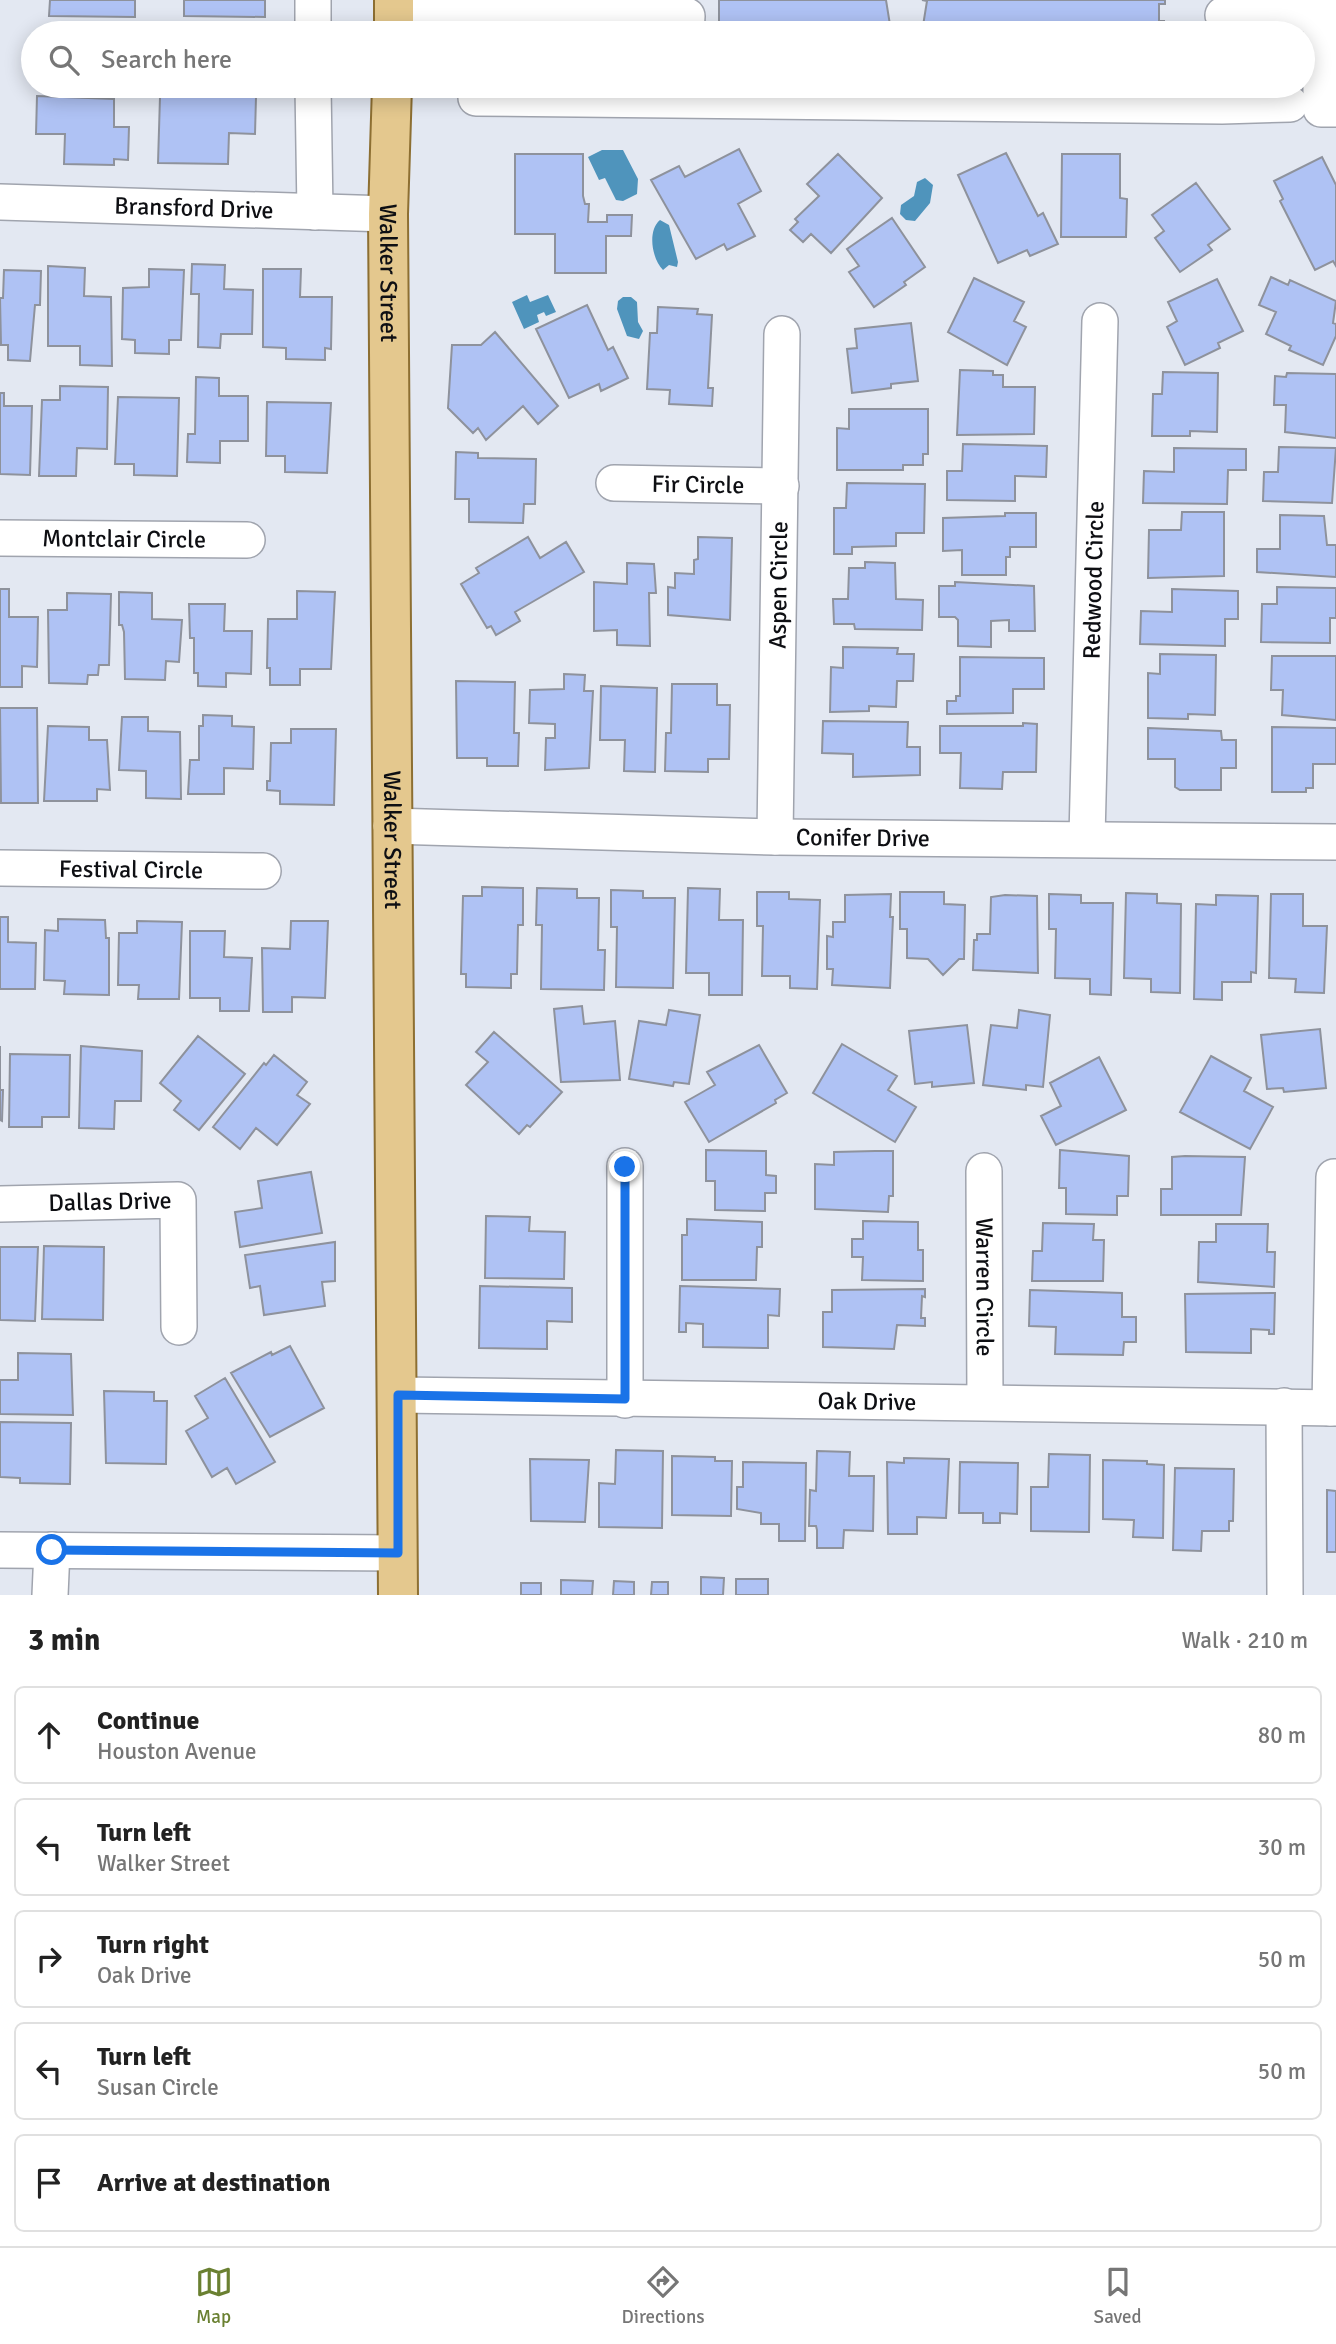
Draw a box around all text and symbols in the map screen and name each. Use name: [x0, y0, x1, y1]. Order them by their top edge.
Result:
search box: [21, 21, 1315, 98]
icon: search: [45, 41, 83, 79]
text: Search here: [101, 44, 232, 76]
street label: Bransford Drive: [114, 191, 274, 225]
street label: Walker Street: [373, 203, 404, 343]
street label: Fir Circle: [651, 469, 745, 500]
street label: Redwood Circle: [1076, 501, 1110, 660]
street label: Aspen Circle: [763, 521, 794, 649]
street label: Montclair Circle: [42, 523, 206, 555]
street label: Walker Street: [377, 770, 408, 910]
street label: Conifer Drive: [796, 822, 930, 853]
street label: Festival Circle: [59, 854, 203, 885]
route end: [609, 1151, 640, 1182]
street label: Dallas Drive: [48, 1185, 172, 1218]
street label: Warren Circle: [969, 1217, 1000, 1357]
street label: Oak Drive: [817, 1386, 917, 1417]
route start: [36, 1534, 67, 1565]
text: 3 min: [28, 1622, 100, 1659]
text: Walk · 210 m: [1182, 1626, 1308, 1655]
text: Continue: [97, 1705, 199, 1737]
icon: ahead: [30, 1716, 68, 1754]
text: 80 m: [1258, 1721, 1306, 1750]
text: Houston Avenue: [97, 1737, 256, 1766]
text: Turn left: [97, 1817, 191, 1849]
icon: left: [30, 1828, 68, 1866]
text: 30 m: [1258, 1833, 1306, 1862]
text: Walker Street: [97, 1849, 230, 1878]
text: Turn right: [97, 1929, 209, 1961]
icon: right: [30, 1940, 68, 1978]
text: 50 m: [1258, 1945, 1306, 1974]
text: Oak Drive: [97, 1961, 192, 1990]
text: Turn left: [97, 2041, 191, 2073]
icon: left: [30, 2052, 68, 2090]
text: 50 m: [1258, 2057, 1306, 2086]
text: Susan Circle: [97, 2073, 219, 2102]
icon: arrive: [30, 2164, 68, 2202]
text: Arrive at destination: [97, 2167, 330, 2199]
tab: Map: [195, 2263, 233, 2329]
tab: Directions: [622, 2263, 705, 2329]
tab: Saved: [1094, 2263, 1141, 2329]

